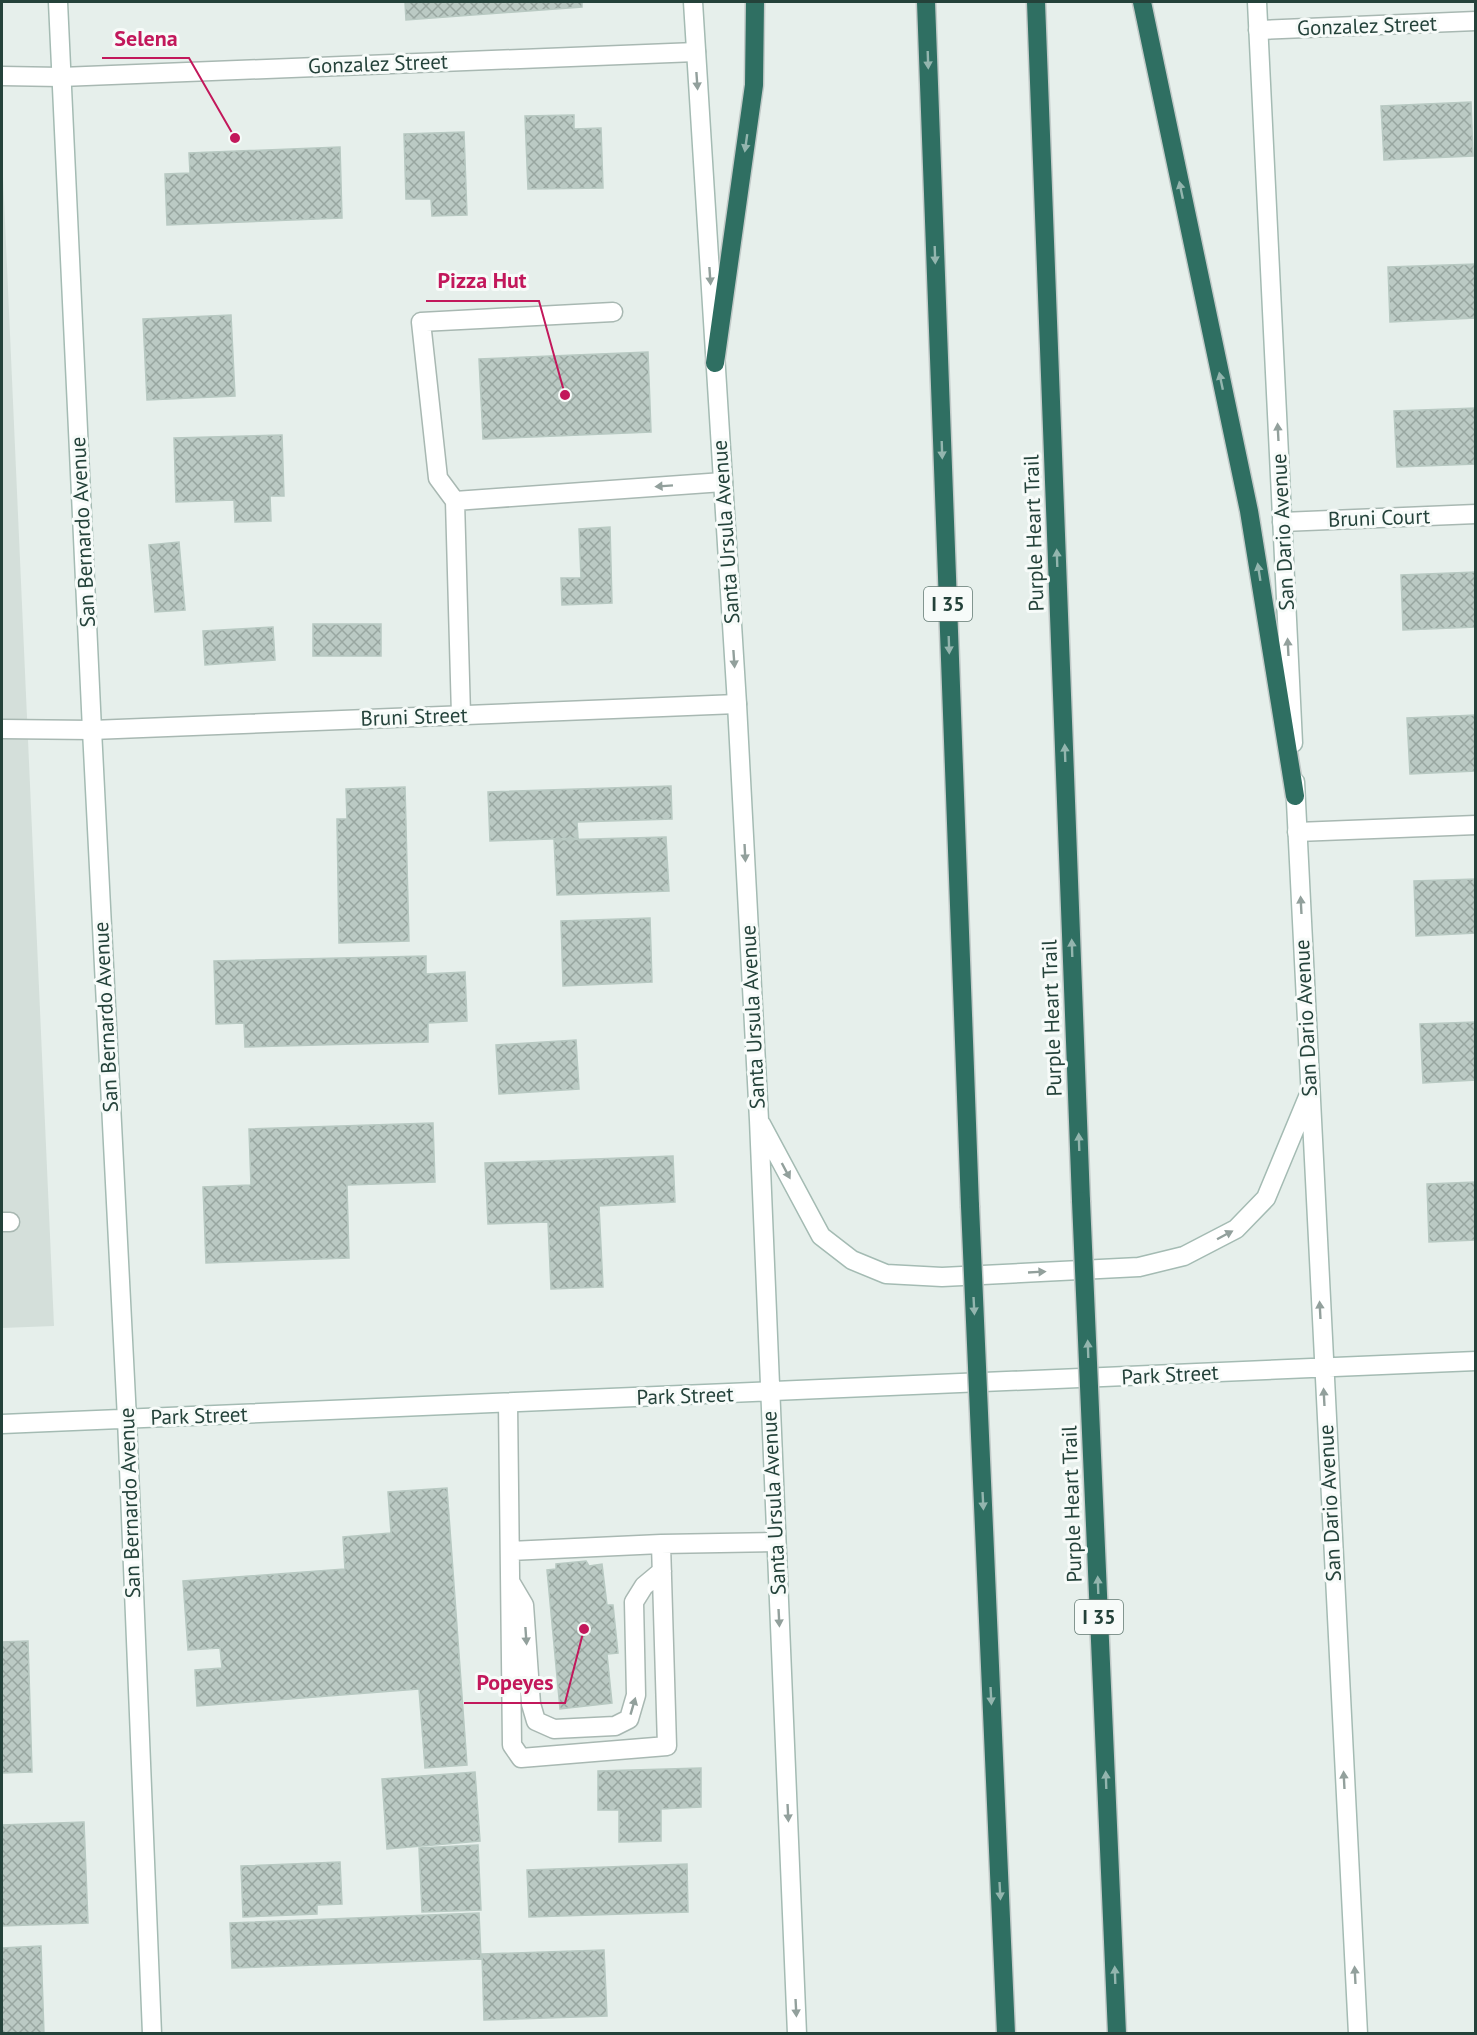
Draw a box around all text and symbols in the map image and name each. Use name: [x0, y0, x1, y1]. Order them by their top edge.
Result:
street label: Gonzalez Street: [1297, 10, 1437, 41]
callout: Selena: [102, 18, 189, 58]
text: Selena: [114, 24, 178, 52]
street label: Gonzalez Street: [308, 48, 448, 79]
one-way arrow: [923, 50, 932, 69]
one-way arrow: [693, 71, 702, 90]
one-way arrow: [741, 134, 750, 153]
one-way arrow: [1176, 181, 1185, 200]
one-way arrow: [930, 245, 940, 264]
callout: Pizza Hut: [426, 261, 539, 301]
text: Pizza Hut: [438, 266, 527, 294]
one-way arrow: [705, 266, 714, 285]
one-way arrow: [1216, 371, 1225, 390]
one-way arrow: [1273, 422, 1282, 441]
street label: San Bernardo Avenue: [64, 436, 101, 628]
street label: Santa Ursula Avenue: [706, 439, 745, 625]
one-way arrow: [937, 440, 947, 459]
street label: San Dario Avenue: [1265, 453, 1300, 611]
street label: Purple Heart Trail: [1017, 454, 1050, 612]
one-way arrow: [655, 481, 674, 491]
street label: Bruni Court: [1327, 502, 1431, 533]
one-way arrow: [1053, 548, 1062, 567]
one-way arrow: [1254, 563, 1263, 582]
road number: I 35: [924, 587, 972, 621]
one-way arrow: [945, 635, 954, 654]
one-way arrow: [1284, 638, 1293, 657]
one-way arrow: [729, 649, 739, 668]
street label: Bruni Street: [360, 701, 468, 732]
one-way arrow: [1060, 743, 1069, 762]
one-way arrow: [740, 844, 749, 863]
one-way arrow: [1296, 896, 1305, 915]
street label: San Bernardo Avenue: [87, 921, 124, 1113]
street label: Santa Ursula Avenue: [734, 924, 771, 1110]
one-way arrow: [1067, 938, 1077, 957]
street label: Purple Heart Trail: [1035, 939, 1068, 1097]
street label: San Dario Avenue: [1288, 939, 1323, 1097]
one-way arrow: [1075, 1133, 1084, 1152]
one-way arrow: [781, 1163, 791, 1180]
one-way arrow: [1217, 1230, 1234, 1240]
one-way arrow: [1027, 1268, 1046, 1277]
one-way arrow: [970, 1297, 979, 1316]
one-way arrow: [1316, 1300, 1325, 1319]
one-way arrow: [1083, 1339, 1092, 1358]
street label: Park Street: [1121, 1358, 1219, 1391]
street label: Park Street: [636, 1380, 734, 1411]
one-way arrow: [1320, 1387, 1329, 1406]
street label: Park Street: [150, 1400, 248, 1431]
street label: San Bernardo Avenue: [113, 1407, 146, 1599]
street label: Santa Ursula Avenue: [755, 1410, 792, 1596]
street label: San Dario Avenue: [1312, 1424, 1347, 1582]
street label: Purple Heart Trail: [1055, 1425, 1088, 1583]
one-way arrow: [978, 1492, 987, 1511]
one-way arrow: [1094, 1576, 1103, 1595]
road number: I 35: [1075, 1600, 1123, 1634]
one-way arrow: [774, 1609, 783, 1628]
one-way arrow: [522, 1627, 531, 1646]
callout: Popeyes: [464, 1663, 565, 1703]
text: Popeyes: [476, 1668, 554, 1696]
one-way arrow: [987, 1687, 996, 1706]
one-way arrow: [629, 1697, 638, 1715]
one-way arrow: [1102, 1771, 1111, 1790]
one-way arrow: [1340, 1771, 1349, 1790]
one-way arrow: [783, 1804, 792, 1823]
one-way arrow: [995, 1881, 1005, 1900]
one-way arrow: [1110, 1966, 1119, 1985]
one-way arrow: [1350, 1966, 1359, 1985]
one-way arrow: [792, 1999, 801, 2018]

